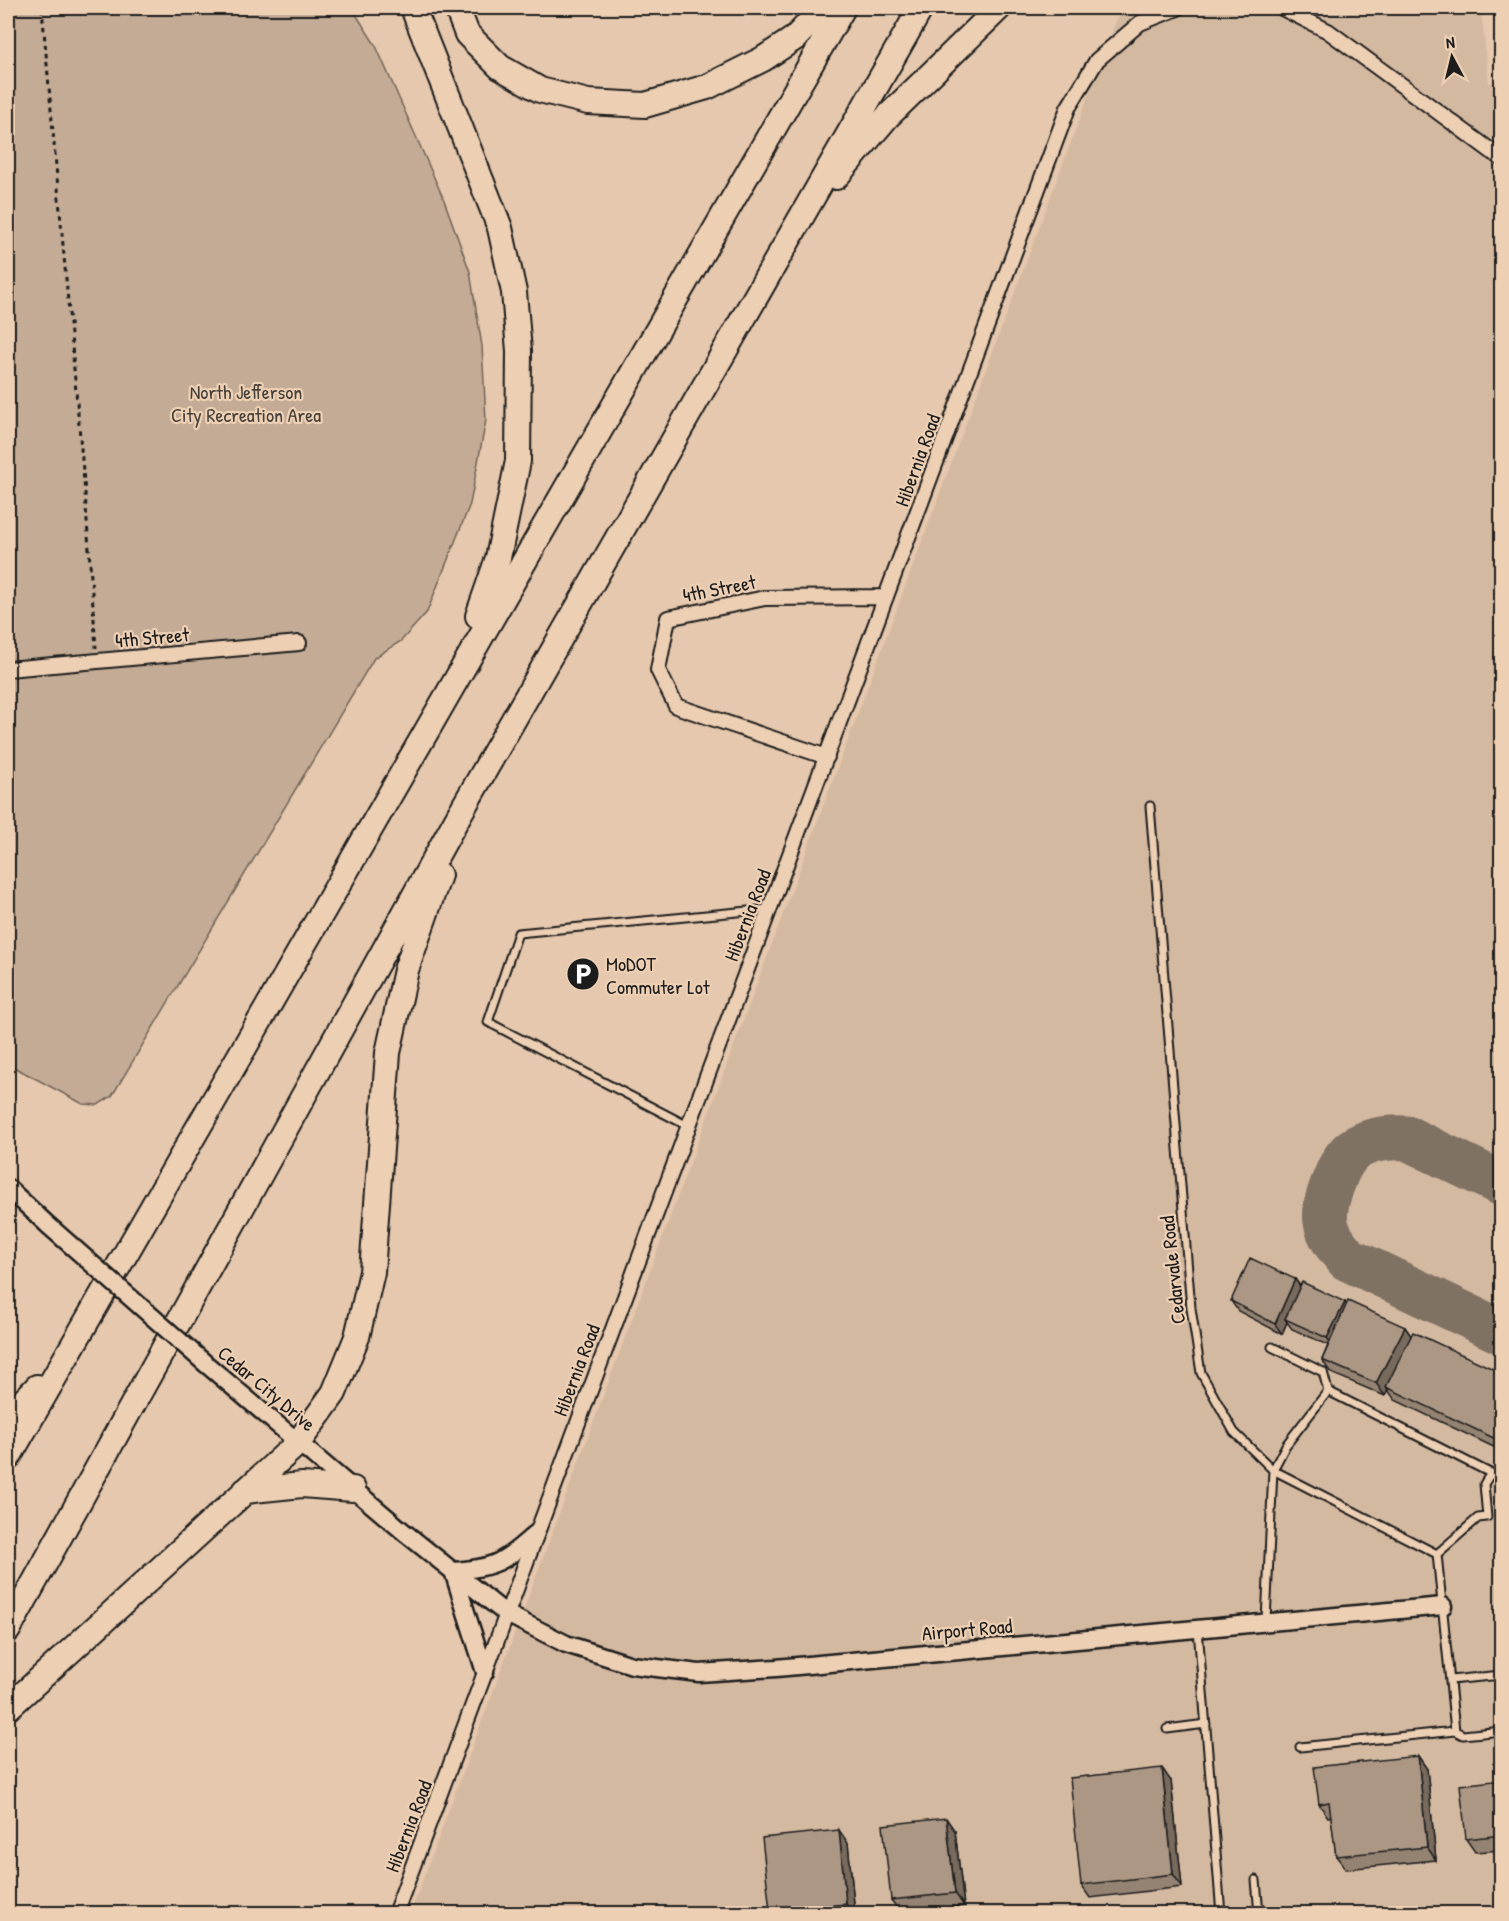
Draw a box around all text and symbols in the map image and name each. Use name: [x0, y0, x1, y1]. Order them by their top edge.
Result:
north arrow: [1422, 27, 1482, 87]
text: N: [1445, 31, 1456, 54]
park label: North Jefferson City Recreation Area: [171, 378, 321, 428]
street label: Hibernia Road: [888, 410, 946, 510]
street label: 4th Street: [680, 567, 759, 608]
street label: 4th Street: [114, 620, 191, 654]
street label: Hibernia Road: [717, 865, 777, 965]
place label: MoDOT Commuter Lot: [606, 950, 711, 1000]
parking icon: MoDOT Commuter Lot: [565, 956, 601, 992]
street label: Cedarvale Road: [1153, 1214, 1191, 1325]
street label: Hibernia Road: [546, 1320, 606, 1420]
street label: Cedar City Drive: [212, 1339, 322, 1437]
street label: Airport Road: [921, 1612, 1013, 1646]
street label: Hibernia Road: [378, 1776, 438, 1876]

